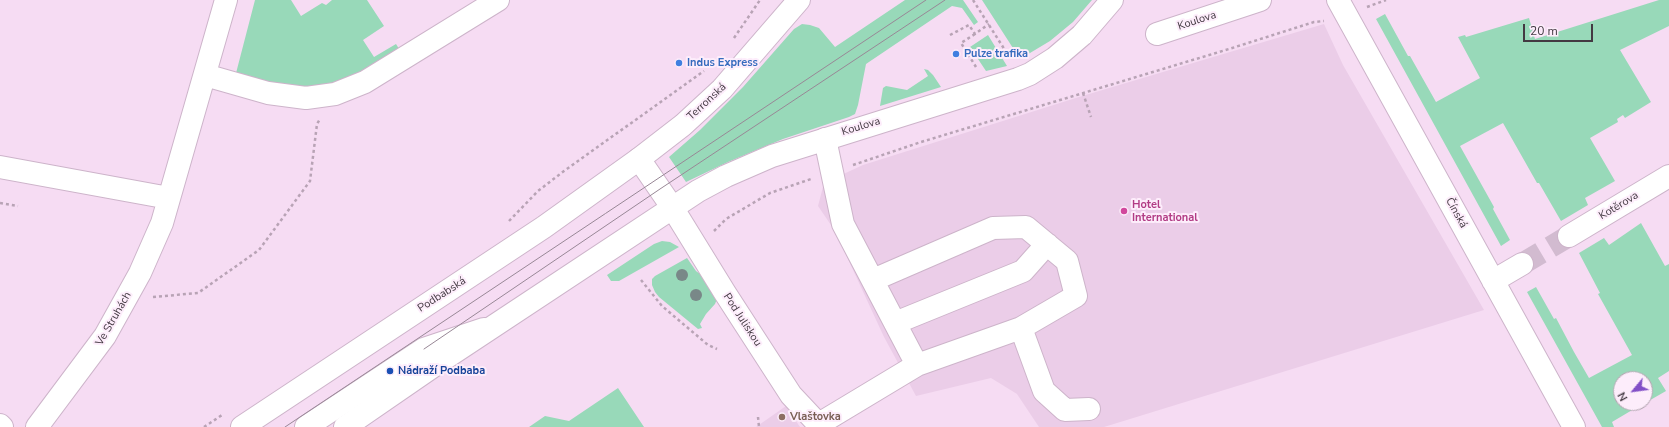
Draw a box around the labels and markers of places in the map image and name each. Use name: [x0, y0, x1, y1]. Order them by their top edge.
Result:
place label: Pulze trafika: [964, 47, 1028, 61]
marker: Pulze trafika: [951, 49, 961, 59]
place label: Indus Express: [687, 56, 758, 70]
marker: Indus Express: [674, 58, 684, 68]
place label: Hotel International: [1132, 198, 1198, 224]
marker: Hotel International: [1119, 206, 1129, 216]
place label: Nádraží Podbaba: [398, 364, 485, 378]
marker: Nádraží Podbaba: [385, 366, 395, 376]
place label: Vlaštovka: [790, 410, 841, 424]
marker: Vlaštovka: [777, 412, 787, 422]

